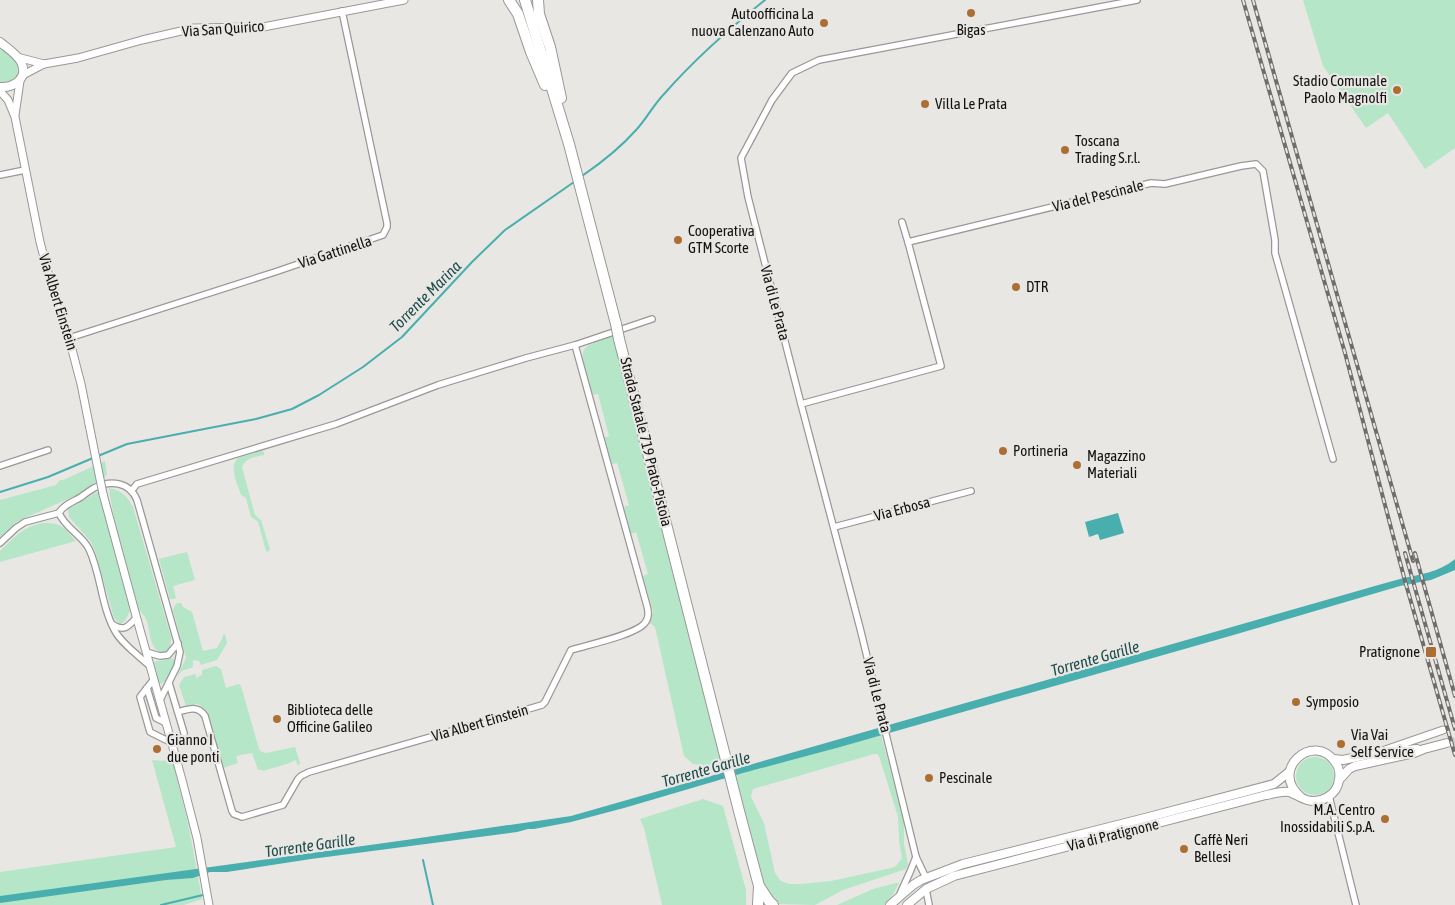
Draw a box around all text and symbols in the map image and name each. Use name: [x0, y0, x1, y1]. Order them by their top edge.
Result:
place label: Autoofficina La nuova Calenzano Auto: [691, 5, 814, 39]
marker: Bigas: [965, 7, 977, 19]
street label: Via San Quirico: [181, 17, 265, 40]
marker: Autoofficina La nuova Calenzano Auto: [818, 17, 830, 29]
place label: Bigas: [957, 21, 985, 38]
place label: Stadio Comunale Paolo Magnolfi: [1293, 72, 1387, 106]
marker: Stadio Comunale Paolo Magnolfi: [1391, 84, 1403, 96]
place label: Villa Le Prata: [935, 95, 1007, 112]
marker: Villa Le Prata: [919, 98, 931, 110]
place label: Toscana Trading S.r.l.: [1075, 132, 1141, 166]
marker: Toscana Trading S.r.l.: [1059, 144, 1071, 156]
street label: Via del Pescinale: [1051, 176, 1145, 215]
place label: Cooperativa GTM Scorte: [688, 222, 755, 256]
street label: Via Gattinella: [296, 232, 374, 271]
marker: Cooperativa GTM Scorte: [672, 234, 684, 246]
street label: Via Albert Einstein: [36, 252, 81, 352]
water label: Torrente Marina: [386, 256, 465, 335]
street label: Via di Le Prata: [757, 264, 794, 342]
place label: DTR: [1026, 278, 1049, 295]
marker: DTR: [1010, 281, 1022, 293]
street label: Strada Statale 719 Prato-Pistoia: [617, 356, 676, 528]
place label: Portineria: [1013, 442, 1068, 459]
marker: Portineria: [997, 445, 1009, 457]
place label: Magazzino Materiali: [1087, 447, 1146, 481]
marker: Magazzino Materiali: [1071, 459, 1083, 471]
street label: Via Erbosa: [872, 493, 932, 524]
water label: Torrente Garille: [1049, 637, 1141, 679]
place label: Pratignone: [1359, 643, 1420, 660]
marker: Pratignone: [1424, 645, 1438, 659]
street label: Via di Le Prata: [860, 656, 895, 734]
place label: Symposio: [1306, 693, 1359, 710]
marker: Symposio: [1290, 696, 1302, 708]
place label: Biblioteca delle Officine Galileo: [287, 701, 373, 735]
street label: Via Albert Einstein: [430, 701, 530, 744]
marker: Biblioteca delle Officine Galileo: [271, 713, 283, 725]
place label: Via Vai Self Service: [1351, 726, 1414, 760]
place label: Gianno I due ponti: [167, 731, 219, 765]
marker: Via Vai Self Service: [1335, 738, 1347, 750]
marker: Gianno I due ponti: [151, 743, 163, 755]
water label: Torrente Garille: [660, 748, 752, 790]
place label: Pescinale: [939, 769, 992, 786]
marker: Pescinale: [923, 772, 935, 784]
place label: M.A. Centro Inossidabili S.p.A.: [1280, 801, 1375, 835]
marker: M.A. Centro Inossidabili S.p.A.: [1379, 813, 1391, 825]
street label: Via di Pratignone: [1065, 815, 1160, 854]
water label: Torrente Garille: [264, 830, 356, 860]
place label: Caffè Neri Bellesi: [1194, 831, 1248, 865]
marker: Caffè Neri Bellesi: [1178, 843, 1190, 855]

